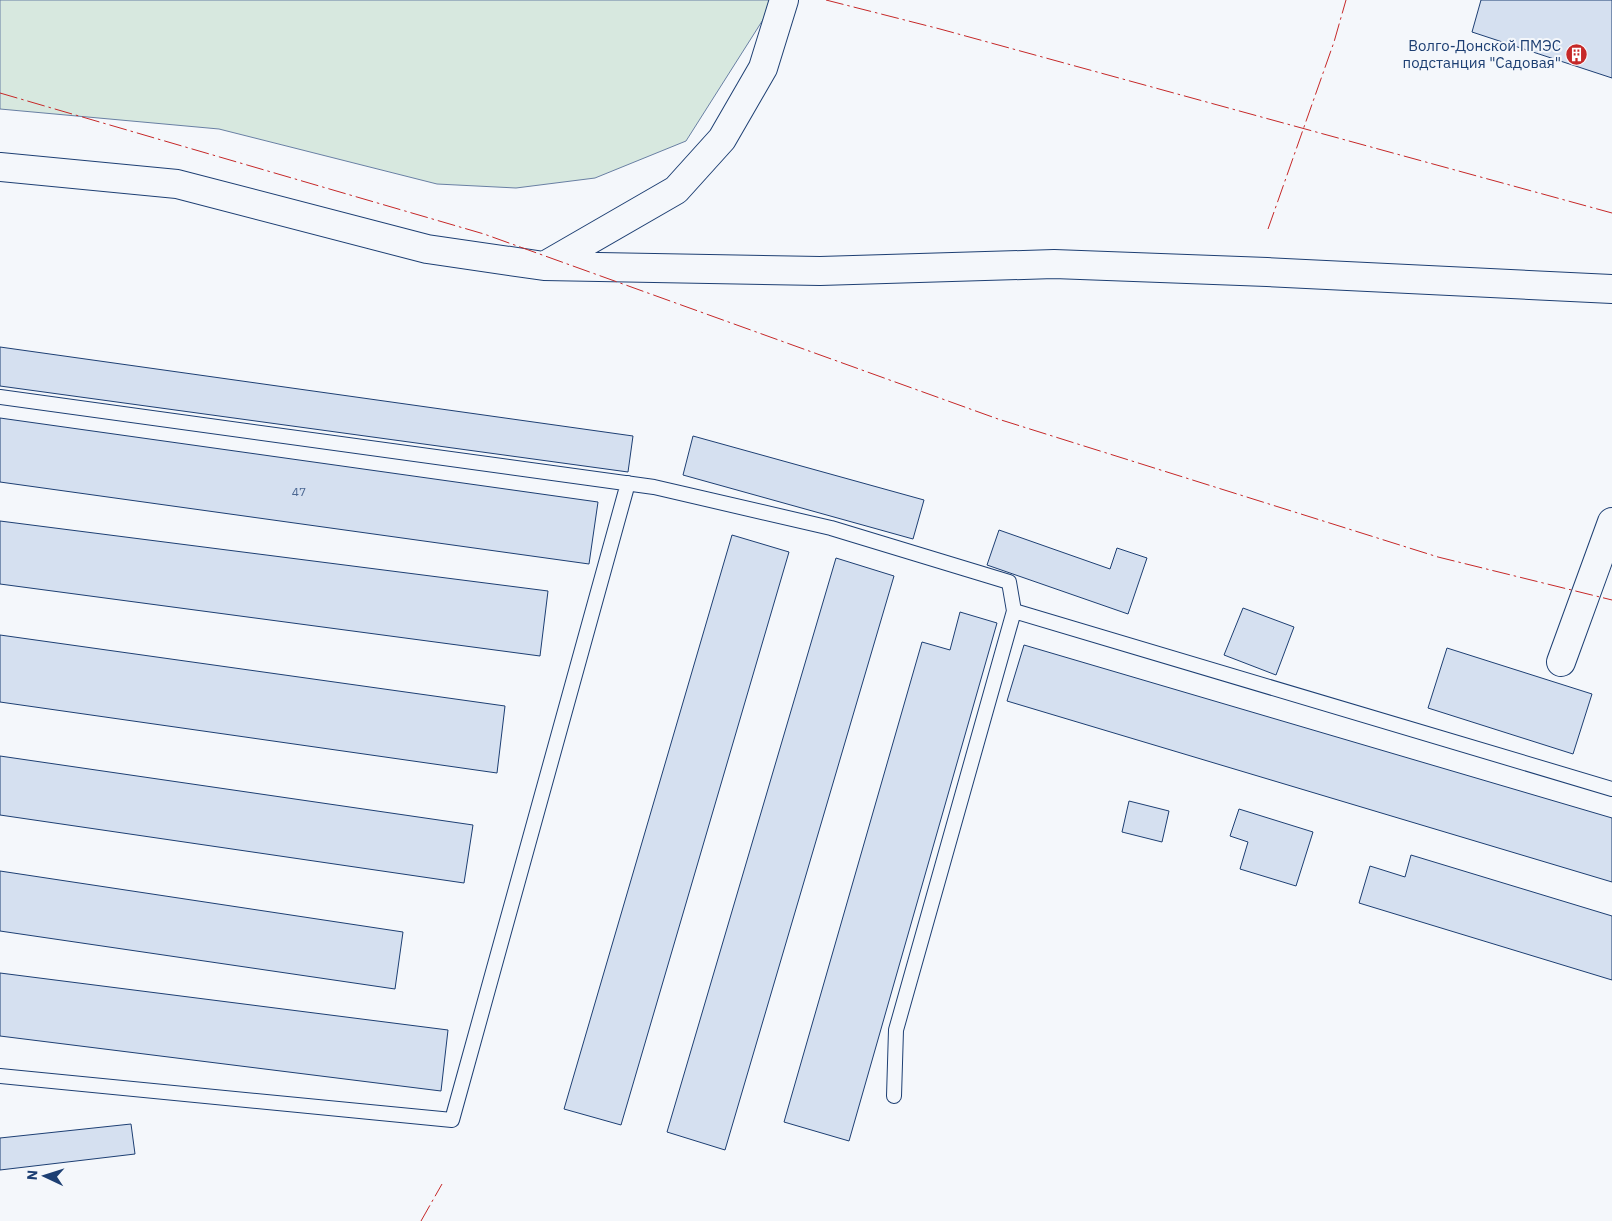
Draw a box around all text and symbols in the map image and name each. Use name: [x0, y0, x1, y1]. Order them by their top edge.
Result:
place label: Волго-Донской ПМЭС подстанция "Садовая": [1403, 36, 1561, 72]
building icon: Волго-Донской ПМЭС подстанция "Садовая": [1565, 43, 1589, 67]
house number: 47: [292, 484, 306, 499]
north arrow: [20, 1151, 70, 1201]
text: N: [23, 1169, 41, 1181]

